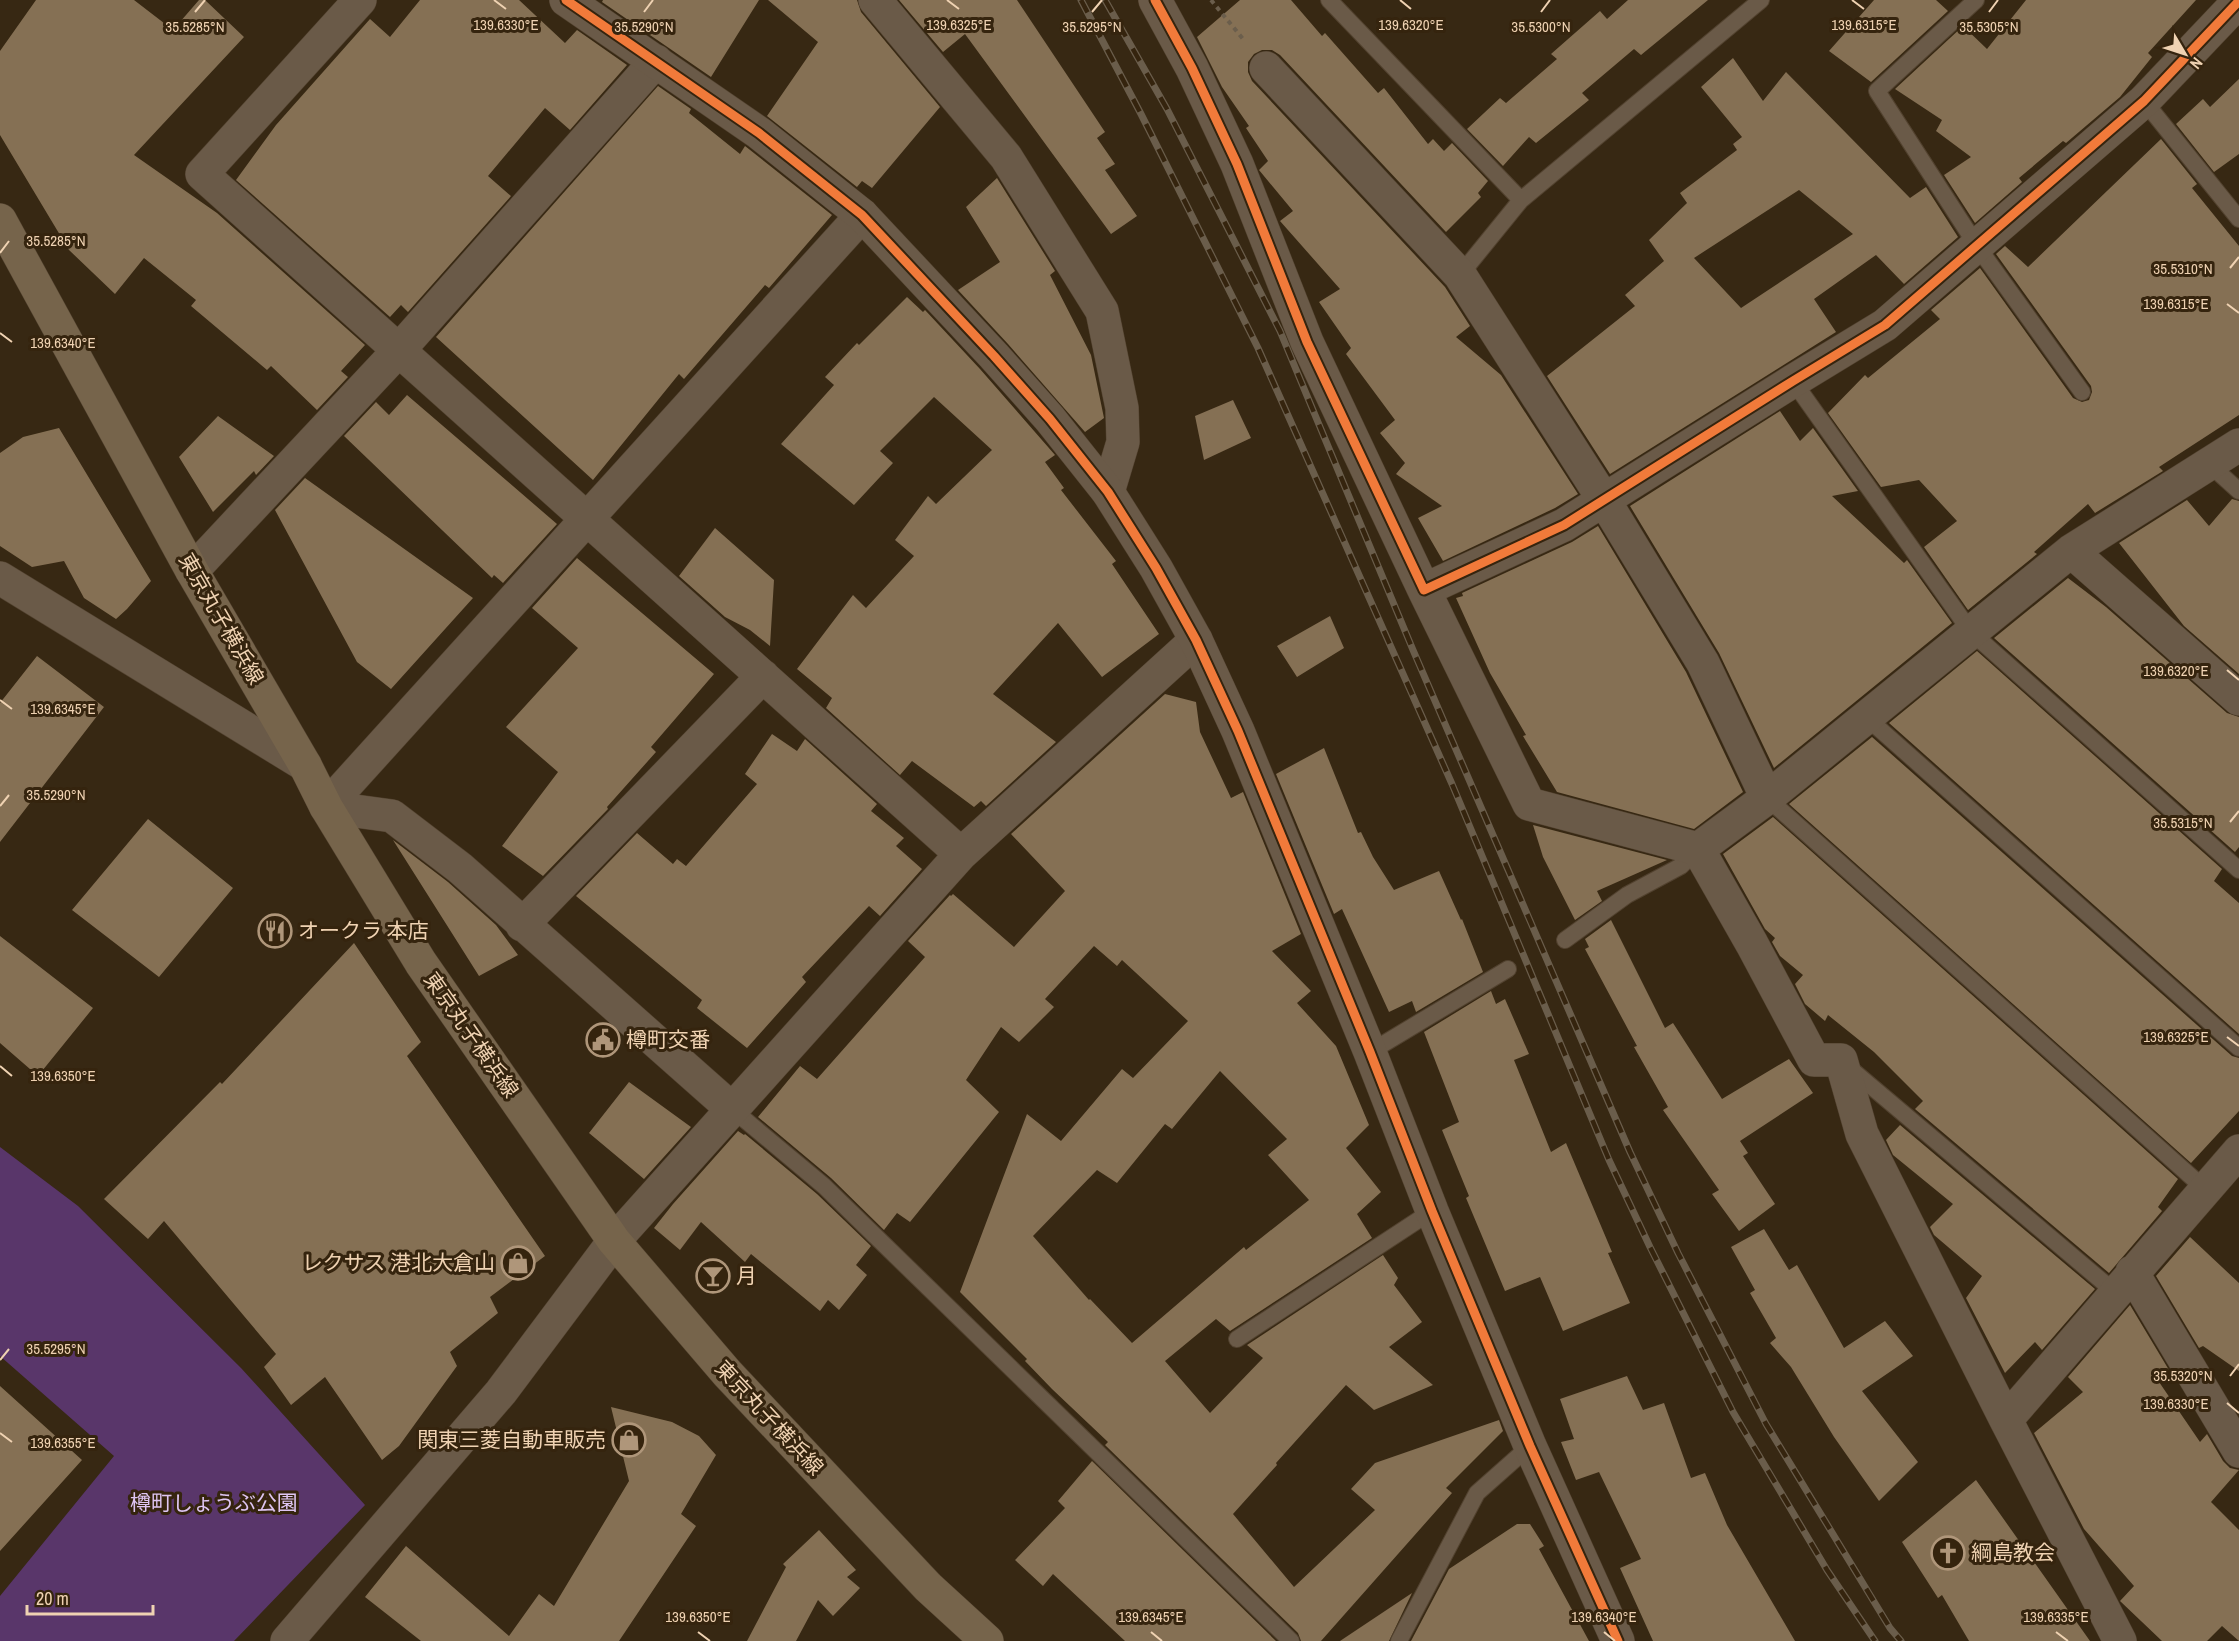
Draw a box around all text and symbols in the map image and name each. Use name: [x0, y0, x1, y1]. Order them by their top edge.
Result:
text: 139.6330°E: [473, 14, 539, 35]
text: 139.6325°E: [926, 14, 992, 35]
text: 139.6320°E: [1378, 14, 1444, 35]
text: 139.6315°E: [1831, 14, 1897, 35]
text: 35.5285°N: [165, 16, 225, 37]
text: 35.5290°N: [614, 16, 674, 37]
text: 35.5295°N: [1062, 16, 1122, 37]
text: 35.5300°N: [1511, 16, 1571, 37]
text: 35.5305°N: [1959, 16, 2019, 37]
north arrow: [2155, 24, 2215, 84]
text: N: [2185, 53, 2208, 74]
text: 35.5285°N: [26, 230, 86, 251]
text: 35.5310°N: [2153, 258, 2213, 279]
text: 139.6315°E: [2143, 293, 2209, 314]
text: 139.6340°E: [30, 332, 96, 353]
street label: 東京丸子横浜線: [172, 548, 271, 690]
text: 139.6320°E: [2143, 660, 2209, 681]
text: 139.6345°E: [30, 698, 96, 719]
text: 35.5290°N: [26, 784, 86, 805]
text: 35.5315°N: [2153, 812, 2213, 833]
restaurant icon: オークラ 本店: [257, 913, 293, 949]
place label: オークラ 本店: [298, 916, 429, 945]
street label: 東京丸子横浜線: [417, 966, 525, 1103]
public building icon: 樽町交番: [585, 1022, 621, 1058]
place label: 樽町交番: [626, 1025, 710, 1054]
text: 139.6325°E: [2143, 1026, 2209, 1047]
text: 139.6350°E: [30, 1065, 96, 1086]
shop icon: レクサス 港北大倉山: [500, 1245, 536, 1281]
place label: レクサス 港北大倉山: [302, 1248, 495, 1277]
bar icon: 月: [695, 1258, 731, 1294]
place label: 月: [736, 1261, 757, 1290]
text: 35.5295°N: [26, 1338, 86, 1359]
street label: 東京丸子横浜線: [709, 1354, 830, 1481]
text: 35.5320°N: [2153, 1365, 2213, 1386]
text: 139.6330°E: [2143, 1393, 2209, 1414]
shop icon: 関東三菱自動車販売: [611, 1422, 647, 1458]
place label: 関東三菱自動車販売: [417, 1425, 606, 1454]
text: 139.6355°E: [30, 1432, 96, 1453]
park label: 樽町しょうぶ公園: [130, 1488, 298, 1517]
church icon: 綱島教会: [1930, 1535, 1966, 1571]
place label: 綱島教会: [1971, 1538, 2055, 1567]
scale bar: [27, 1578, 153, 1616]
text: 20 m: [36, 1586, 69, 1611]
text: 139.6350°E: [665, 1606, 731, 1627]
text: 139.6345°E: [1118, 1606, 1184, 1627]
text: 139.6340°E: [1571, 1606, 1637, 1627]
text: 139.6335°E: [2023, 1606, 2089, 1627]

